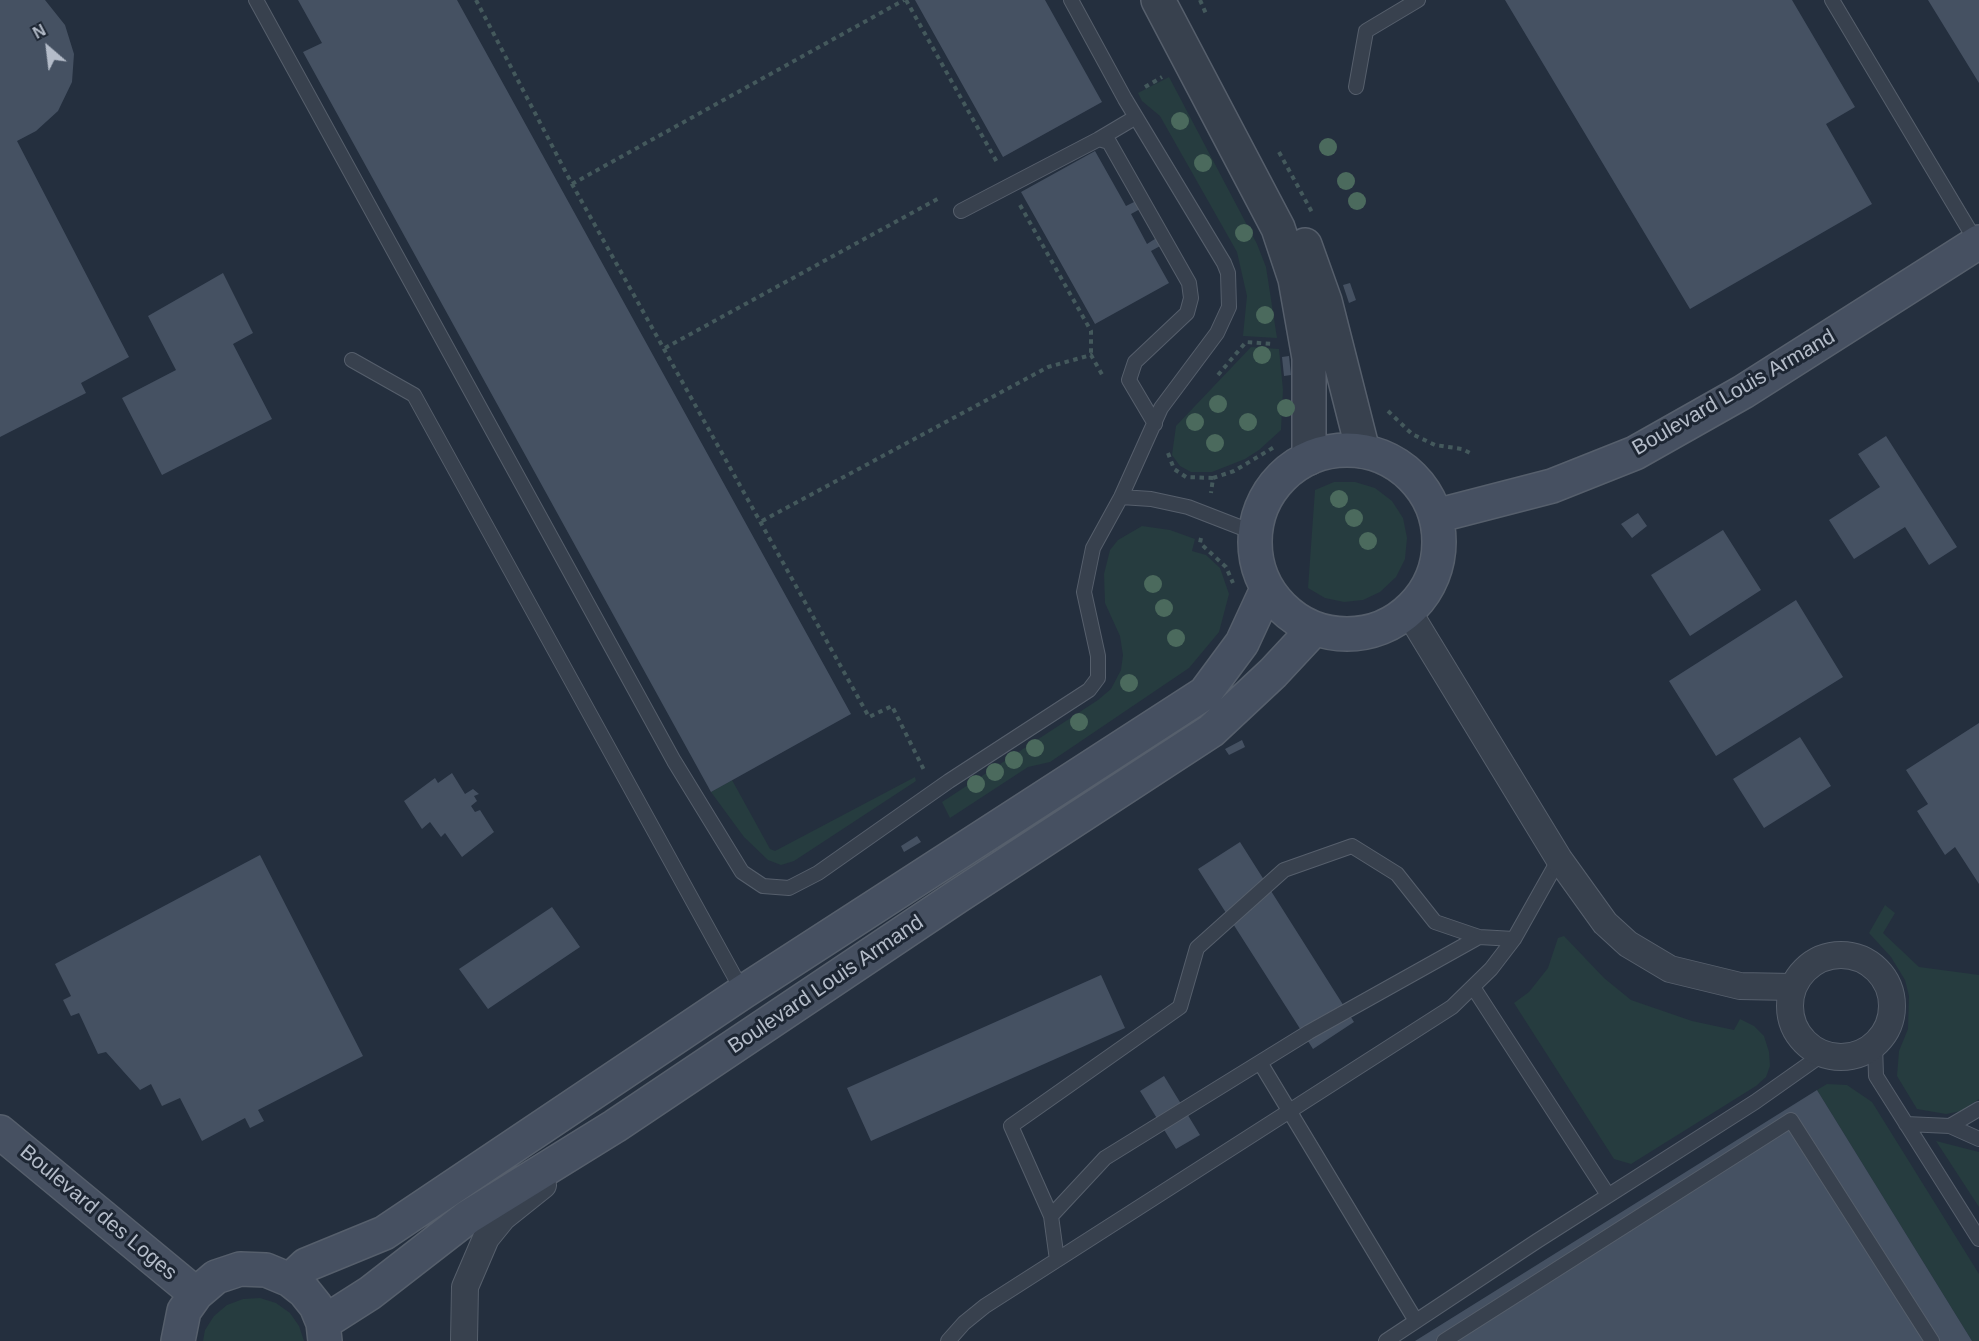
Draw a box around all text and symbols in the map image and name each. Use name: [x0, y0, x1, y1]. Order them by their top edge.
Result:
north arrow: [18, 18, 78, 78]
text: N: [30, 21, 48, 42]
street label: Boulevard Louis Armand: [1628, 325, 1840, 461]
street label: Boulevard Louis Armand: [724, 910, 928, 1060]
street label: Boulevard des Loges: [14, 1140, 182, 1286]

